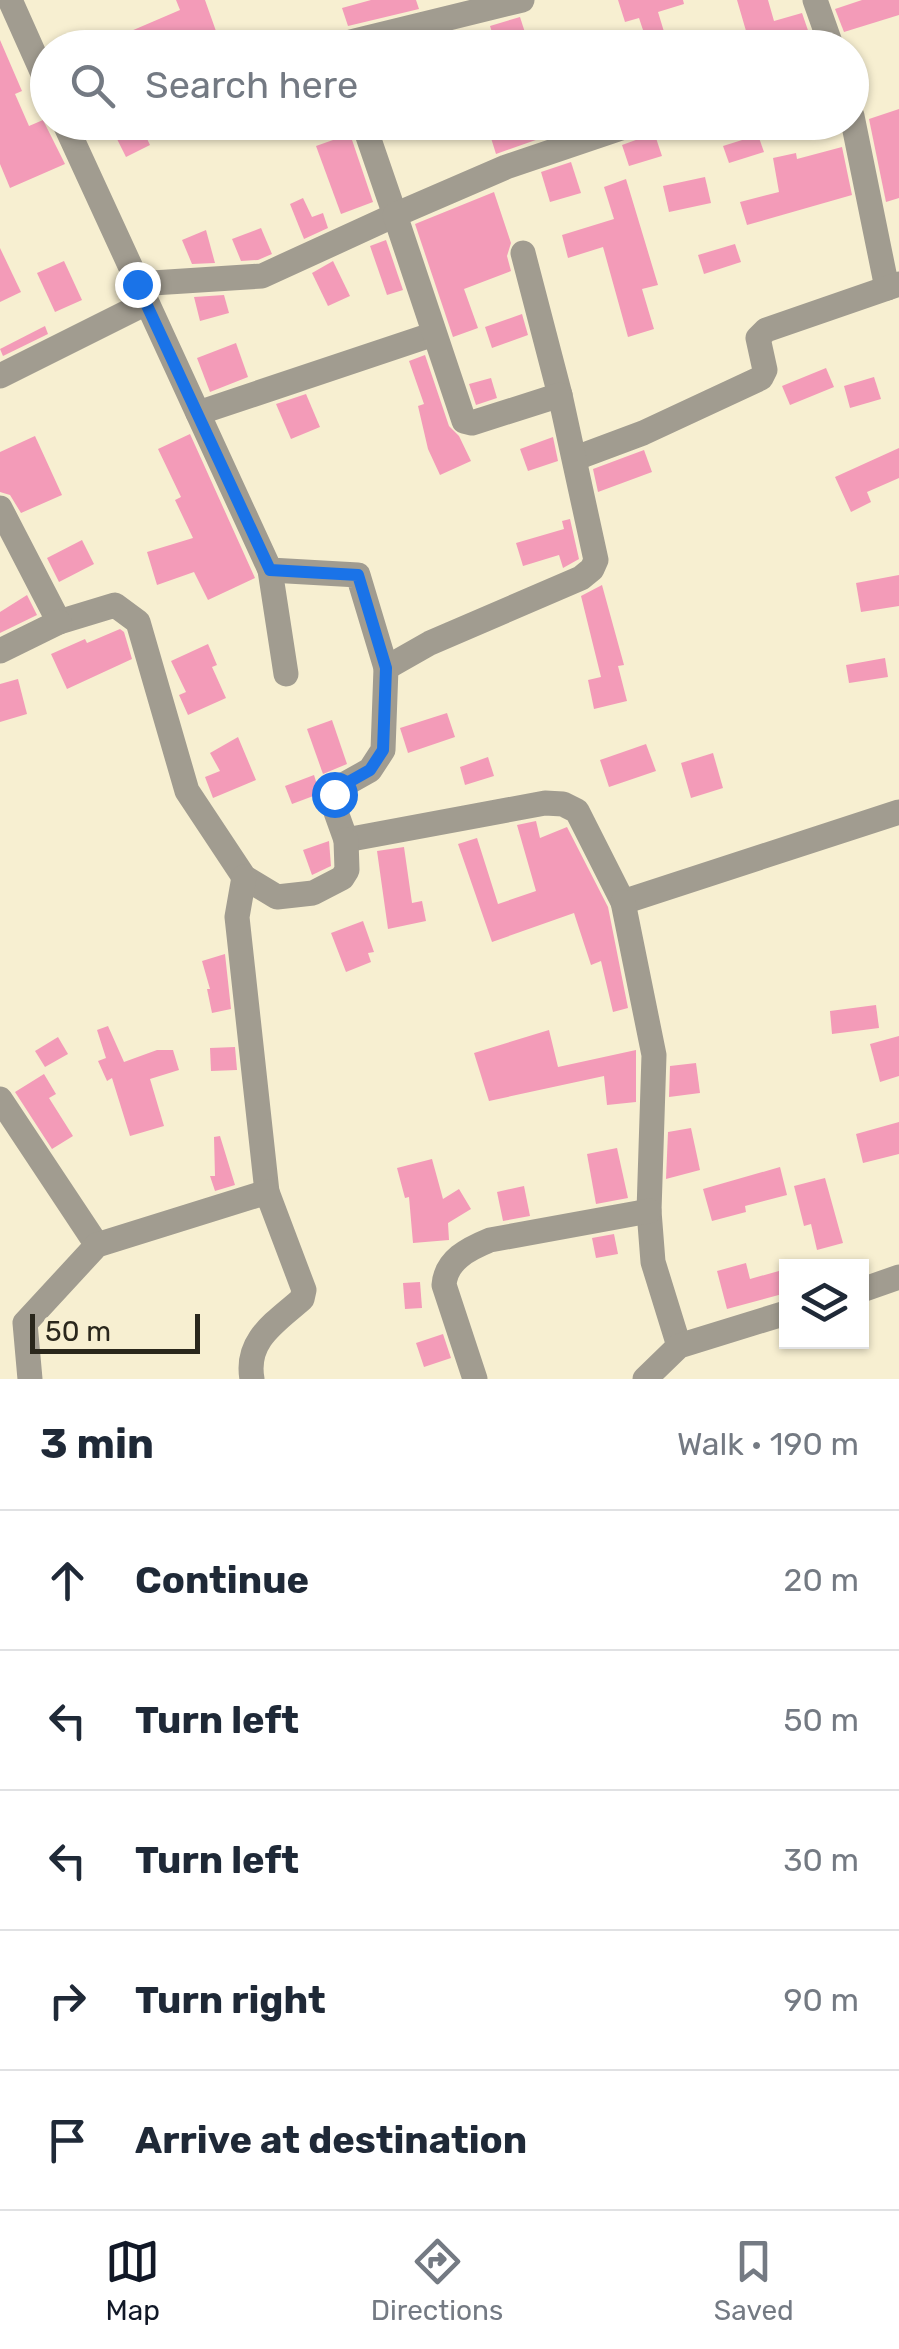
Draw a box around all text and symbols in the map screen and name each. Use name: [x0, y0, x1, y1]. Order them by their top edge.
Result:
search box: [30, 30, 869, 140]
icon: search: [65, 58, 120, 113]
text: Search here: [145, 62, 358, 108]
route end: [115, 262, 161, 308]
route start: [312, 772, 358, 818]
map controls: [779, 1259, 869, 1349]
button: layers: [779, 1259, 869, 1349]
scale bar: [30, 1309, 200, 1354]
text: 50 m: [45, 1315, 111, 1348]
text: 3 min: [40, 1419, 154, 1469]
text: Walk · 190 m: [677, 1425, 859, 1463]
icon: ahead: [40, 1553, 95, 1608]
text: Continue: [135, 1557, 309, 1603]
text: 20 m: [784, 1561, 859, 1599]
icon: left: [40, 1693, 95, 1748]
text: Turn left: [135, 1697, 299, 1743]
text: 50 m: [783, 1701, 859, 1739]
icon: left: [40, 1833, 95, 1888]
text: Turn left: [135, 1837, 299, 1883]
text: 30 m: [783, 1841, 859, 1879]
icon: right: [40, 1973, 95, 2028]
text: Turn right: [135, 1977, 326, 2023]
text: 90 m: [783, 1981, 859, 2019]
icon: arrive: [40, 2113, 95, 2168]
text: Arrive at destination: [135, 2117, 527, 2163]
tab: Map: [105, 2234, 160, 2327]
tab: Directions: [371, 2234, 503, 2327]
tab: Saved: [714, 2234, 794, 2327]

